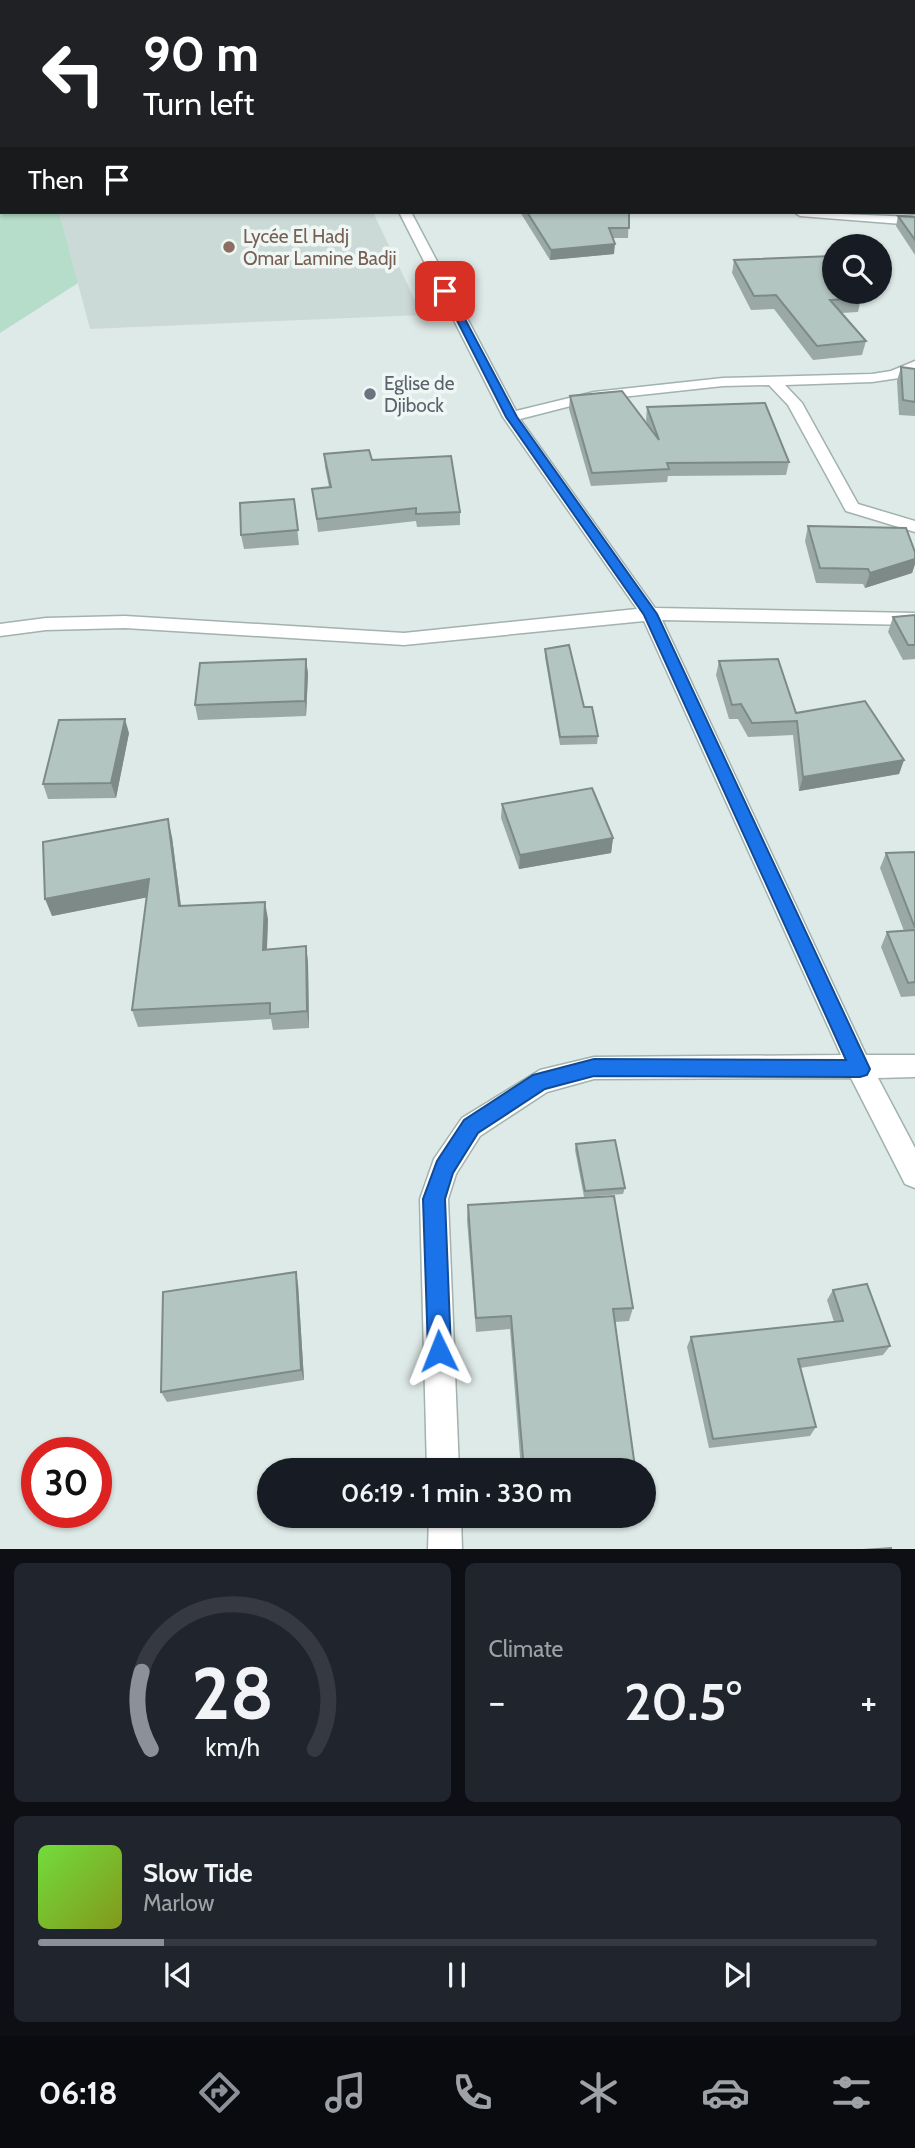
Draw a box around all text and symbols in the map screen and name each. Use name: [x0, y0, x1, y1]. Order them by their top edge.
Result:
text: 90 m: [143, 24, 259, 83]
icon: left: [28, 28, 119, 119]
text: Turn left: [143, 84, 254, 123]
icon: arrive: [98, 161, 136, 199]
text: Then: [28, 164, 84, 196]
place label: Lycée El Hadj Omar Lamine Badji: [243, 225, 397, 270]
map controls: [822, 234, 892, 304]
button: search: [822, 234, 892, 304]
marker: Lycée El Hadj Omar Lamine Badji: [221, 239, 237, 255]
pin: [415, 261, 475, 321]
icon: arrive: [426, 272, 464, 310]
place label: Eglise de Djibock: [384, 372, 455, 417]
marker: Eglise de Djibock: [362, 386, 378, 402]
position arrow: [402, 1314, 476, 1388]
speed limit sign: 30: [21, 1437, 112, 1528]
text: 06:19 · 1 min · 330 m: [341, 1477, 572, 1509]
text: Climate: [489, 1635, 563, 1663]
text: 28: [191, 1649, 273, 1737]
text: 20.5°: [624, 1670, 742, 1733]
text: −: [489, 1678, 505, 1725]
text: +: [860, 1678, 877, 1725]
text: km/h: [205, 1731, 260, 1761]
text: Slow Tide: [143, 1857, 253, 1889]
text: Marlow: [143, 1889, 214, 1917]
icon: previous: [159, 1956, 197, 1994]
icon: pause: [438, 1956, 476, 1994]
icon: next: [718, 1956, 756, 1994]
icon: directions: [195, 2068, 244, 2117]
icon: music: [321, 2068, 370, 2117]
icon: phone: [448, 2068, 497, 2117]
icon: climate: [574, 2068, 623, 2117]
icon: car: [701, 2068, 750, 2117]
icon: filters: [827, 2068, 876, 2117]
text: 06:18: [39, 2073, 118, 2112]

